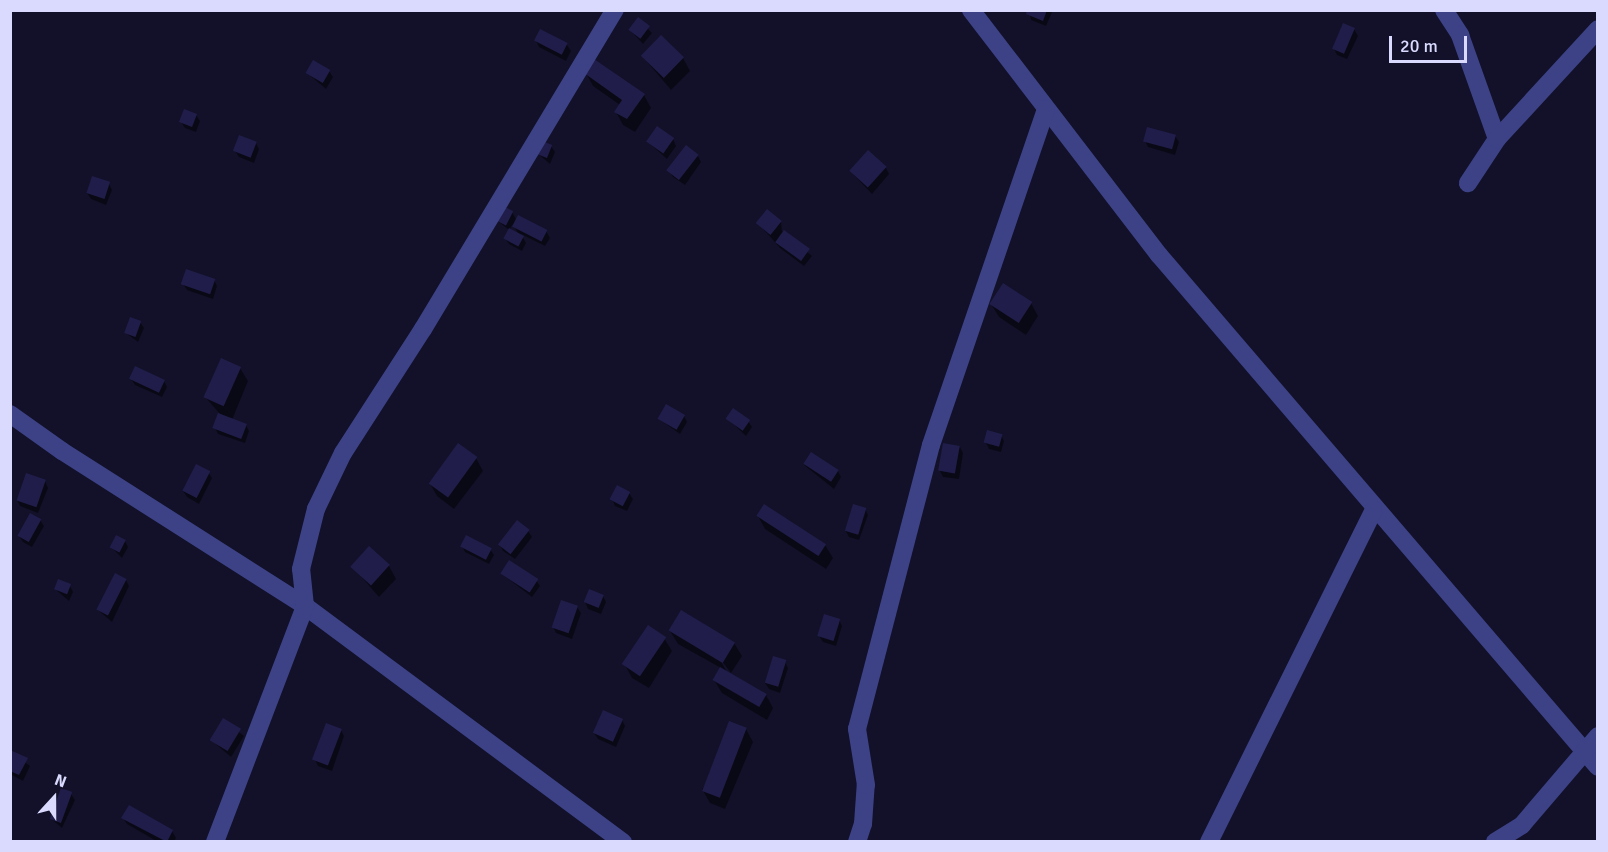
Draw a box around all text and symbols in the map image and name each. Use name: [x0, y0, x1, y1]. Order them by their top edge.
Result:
scale bar: [1392, 24, 1470, 62]
text: 20 m: [1400, 35, 1438, 57]
north arrow: [24, 768, 84, 828]
text: N: [52, 770, 69, 793]

